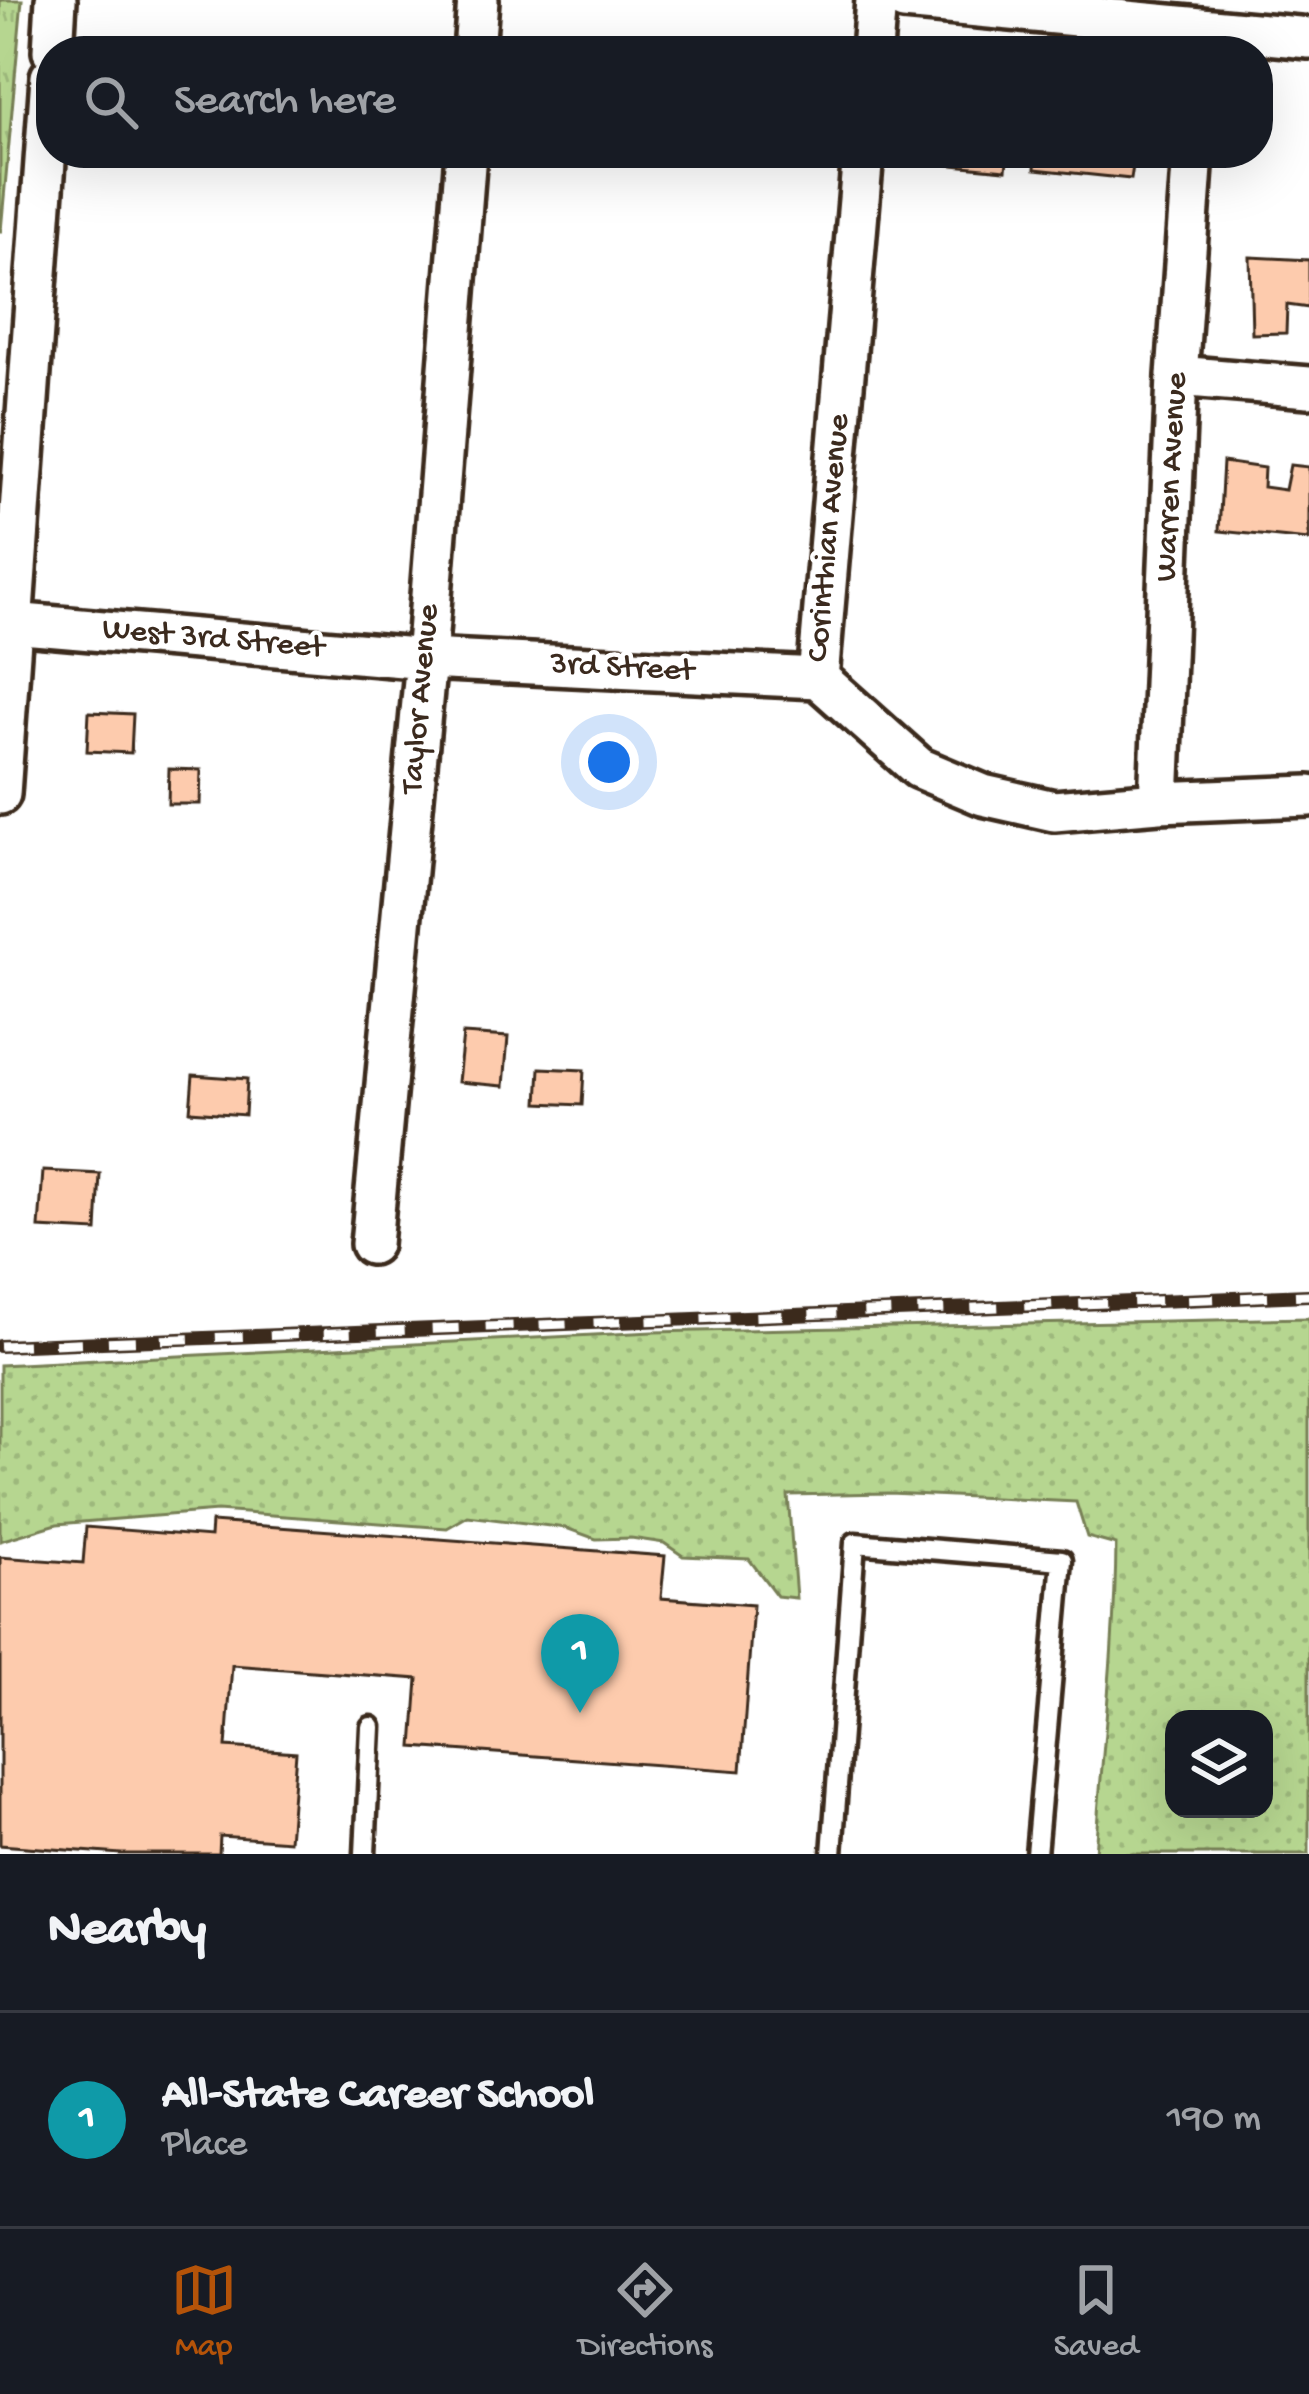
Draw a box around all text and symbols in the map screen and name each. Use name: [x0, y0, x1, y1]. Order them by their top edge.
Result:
search box: [36, 36, 1273, 168]
icon: search: [78, 69, 144, 135]
text: Search here: [174, 76, 396, 129]
street label: Warren Avenue: [1149, 370, 1198, 583]
street label: Corinthian Avenue: [800, 411, 860, 664]
street label: Taylor Avenue: [395, 602, 449, 797]
street label: West 3rd Street: [101, 611, 328, 669]
street label: 3rd Street: [548, 646, 697, 692]
your location: [579, 732, 639, 792]
pin: 1: [541, 1614, 619, 1713]
map controls: [1165, 1710, 1273, 1818]
button: layers: [1165, 1710, 1273, 1818]
text: Nearby: [48, 1902, 206, 1962]
text: All-State Career School: [162, 2070, 594, 2123]
text: 1: [79, 2097, 95, 2143]
text: 190 m: [1167, 2097, 1261, 2143]
text: Place: [162, 2123, 247, 2169]
tab: Map: [171, 2257, 237, 2367]
tab: Directions: [578, 2257, 712, 2367]
tab: Saved: [1054, 2257, 1138, 2367]

